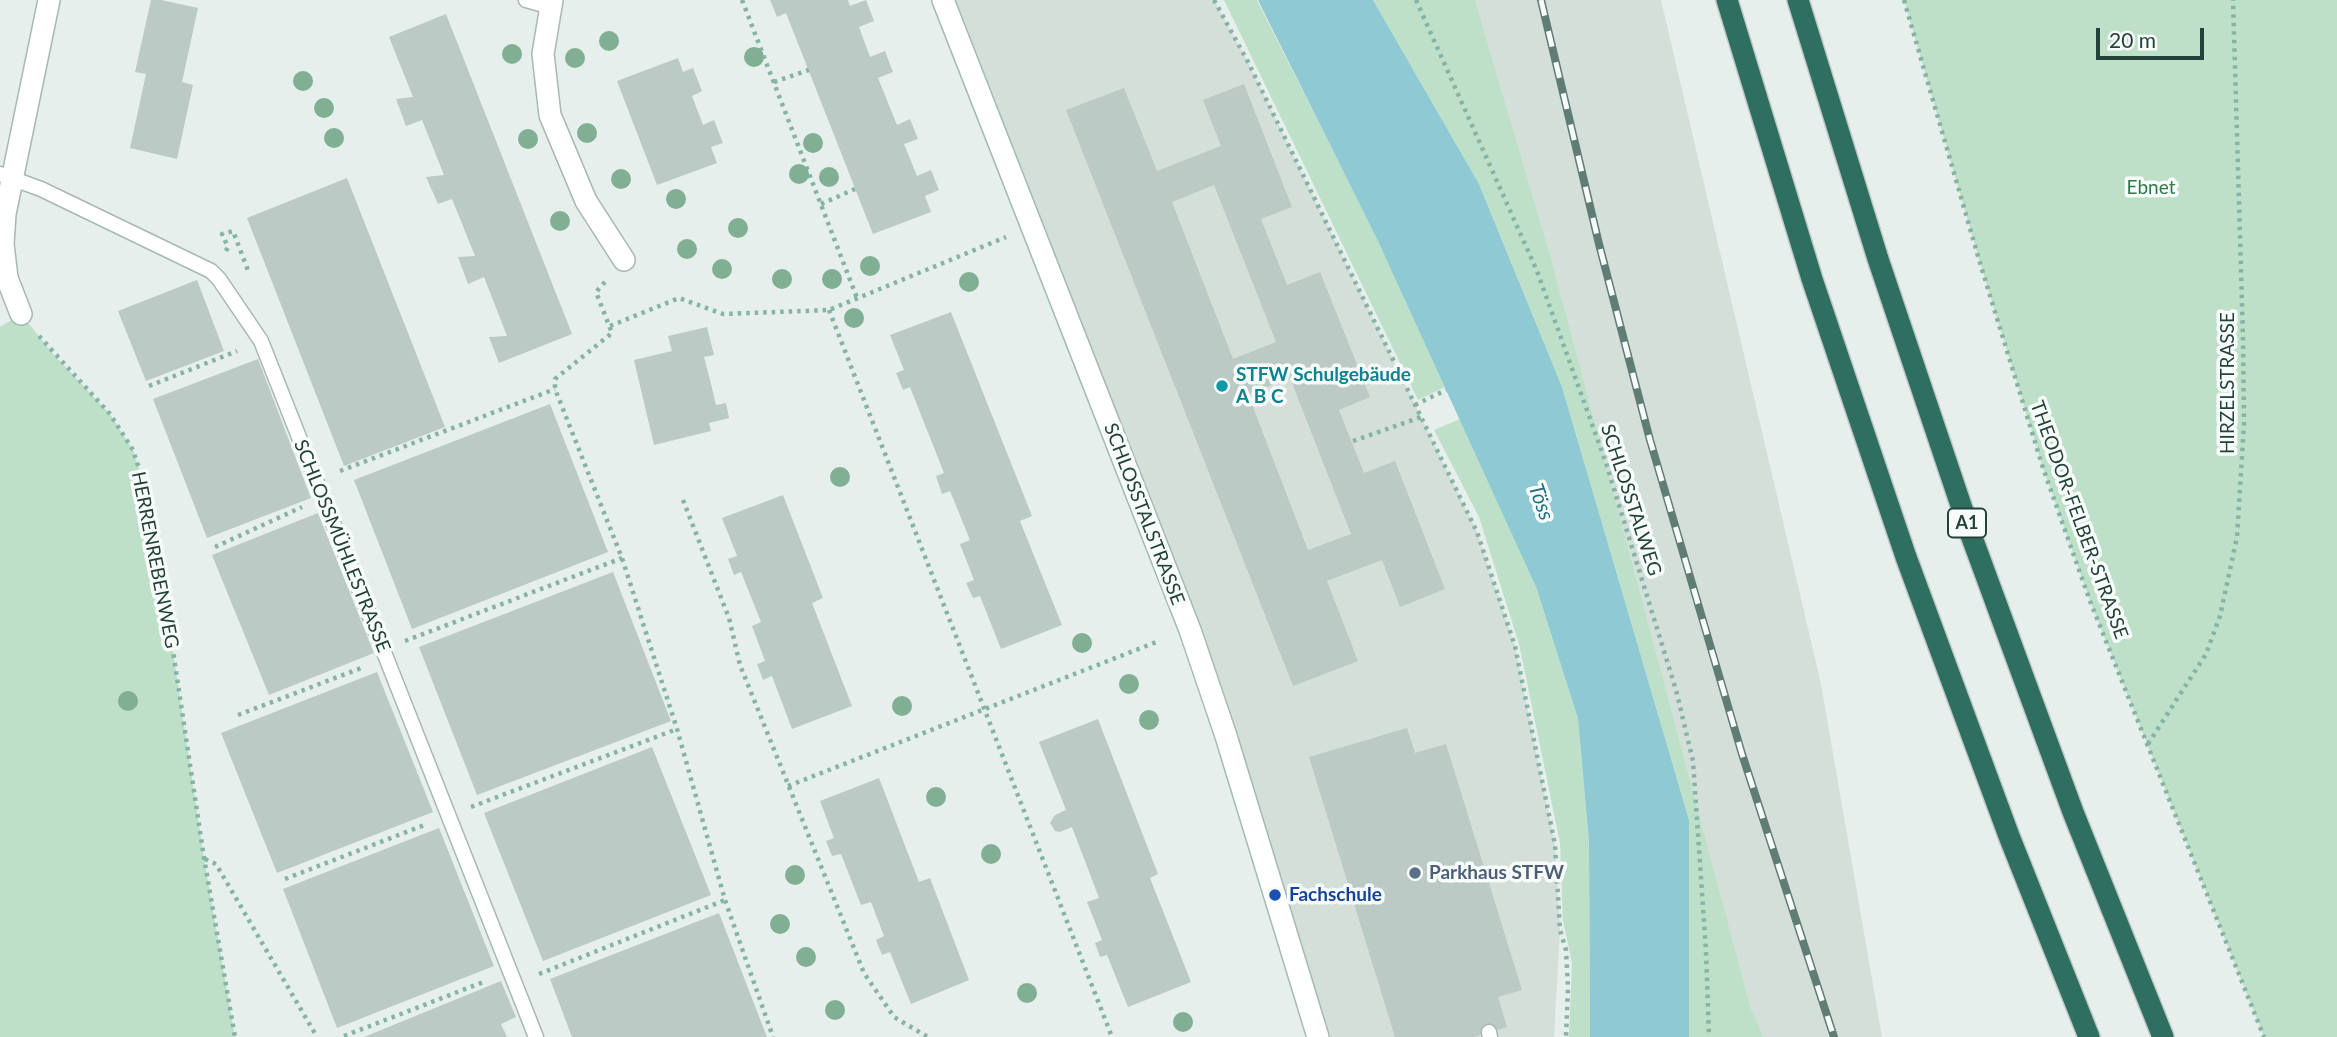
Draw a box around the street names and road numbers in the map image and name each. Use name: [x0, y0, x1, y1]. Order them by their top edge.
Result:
street label: HIRZELSTRASSE: [2217, 312, 2239, 454]
street label: THEODOR-FELBER-STRASSE: [2025, 398, 2133, 642]
street label: SCHLOSSTALSTRASSE: [1099, 420, 1189, 608]
street label: SCHLOSSTALWEG: [1596, 421, 1666, 579]
street label: SCHLOSSMÜHLESTRASSE: [289, 436, 395, 656]
street label: HERRENREBENWEG: [127, 470, 183, 650]
road number: A1: [1948, 508, 1986, 538]

